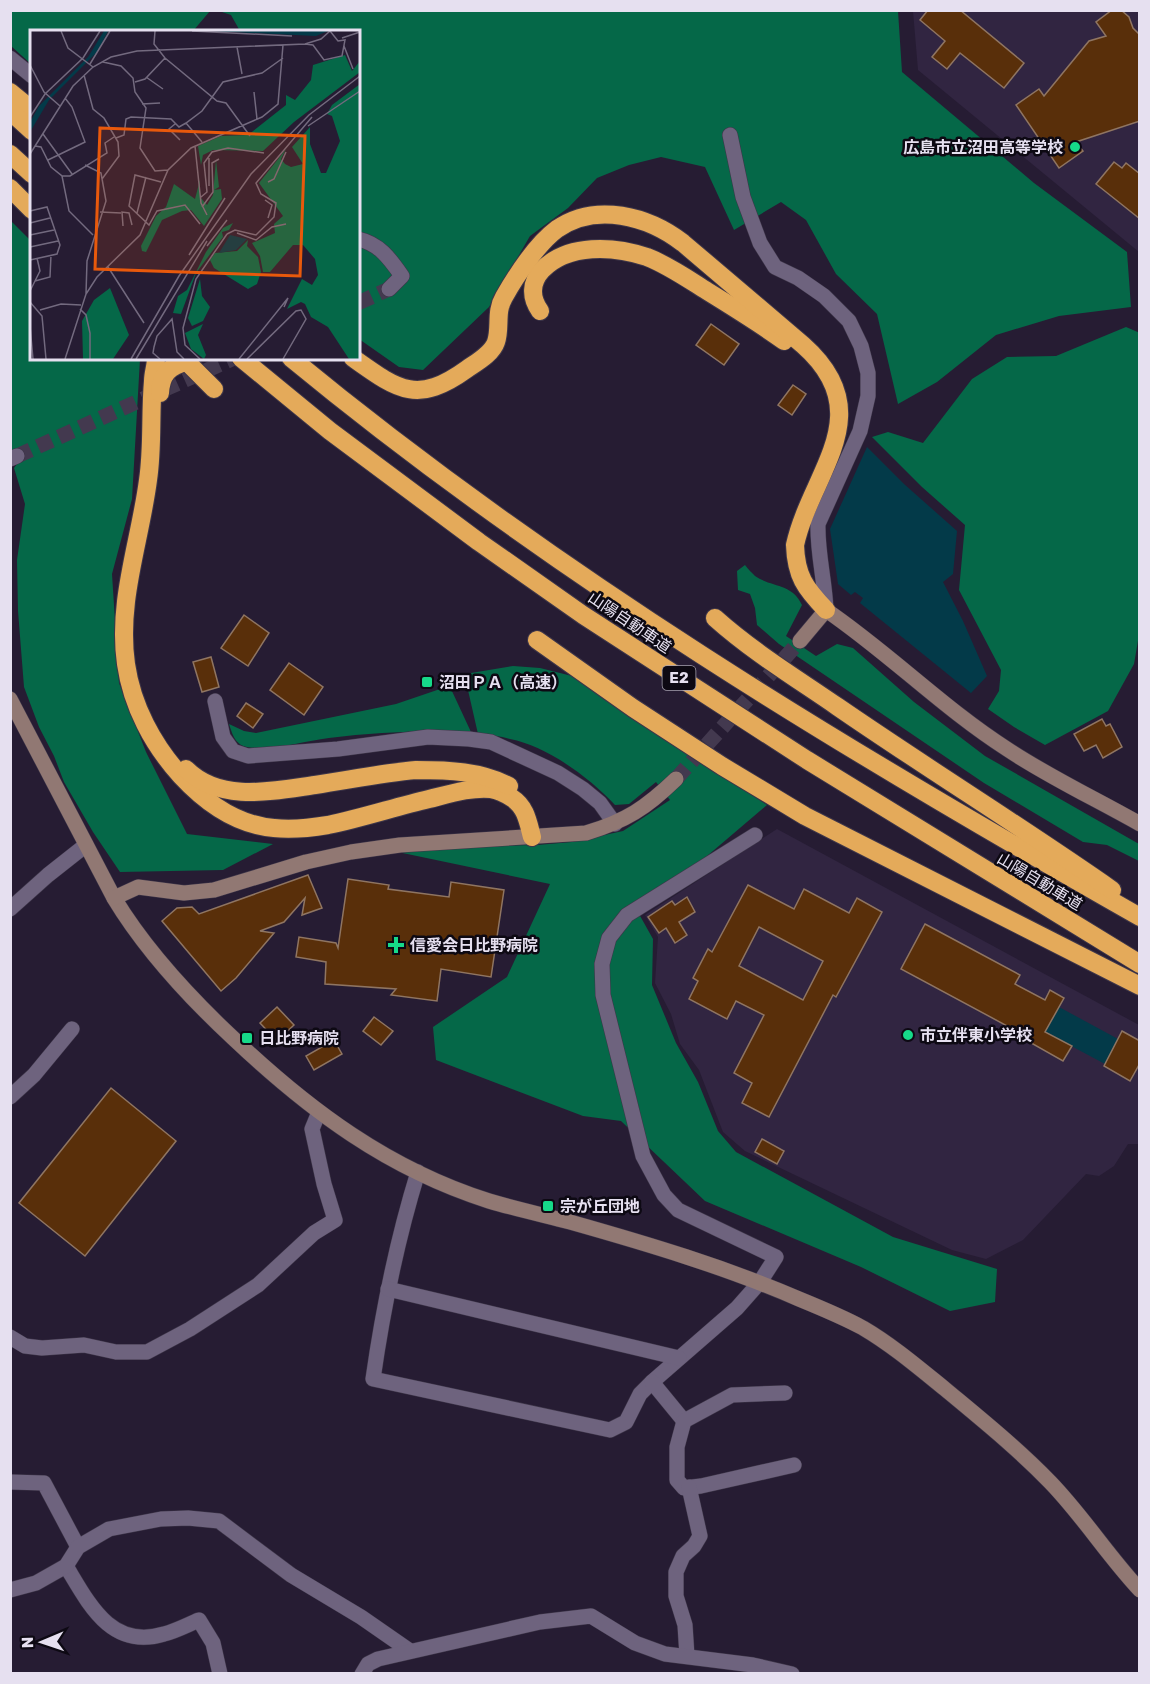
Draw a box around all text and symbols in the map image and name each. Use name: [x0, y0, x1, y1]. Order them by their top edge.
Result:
inset map: [30, 30, 360, 360]
place label: 広島市立沼田高等学校: [903, 138, 1063, 157]
marker: 広島市立沼田高等学校: [1068, 140, 1082, 154]
street label: 山陽自動車道: [585, 588, 675, 657]
road number: E2: [662, 666, 696, 690]
place label: 沼田ＰＡ（高速）: [439, 673, 567, 692]
marker: 沼田ＰＡ（高速）: [420, 675, 434, 689]
street label: 山陽自動車道: [994, 849, 1086, 914]
marker: 信愛会日比野病院: [387, 936, 405, 954]
place label: 信愛会日比野病院: [409, 936, 538, 955]
place label: 市立伴東小学校: [920, 1026, 1032, 1045]
marker: 市立伴東小学校: [901, 1028, 915, 1042]
place label: 日比野病院: [259, 1029, 339, 1048]
marker: 日比野病院: [240, 1031, 254, 1045]
place label: 宗が丘団地: [560, 1197, 640, 1216]
marker: 宗が丘団地: [541, 1199, 555, 1213]
north arrow: [12, 1612, 72, 1672]
text: N: [18, 1636, 37, 1649]

